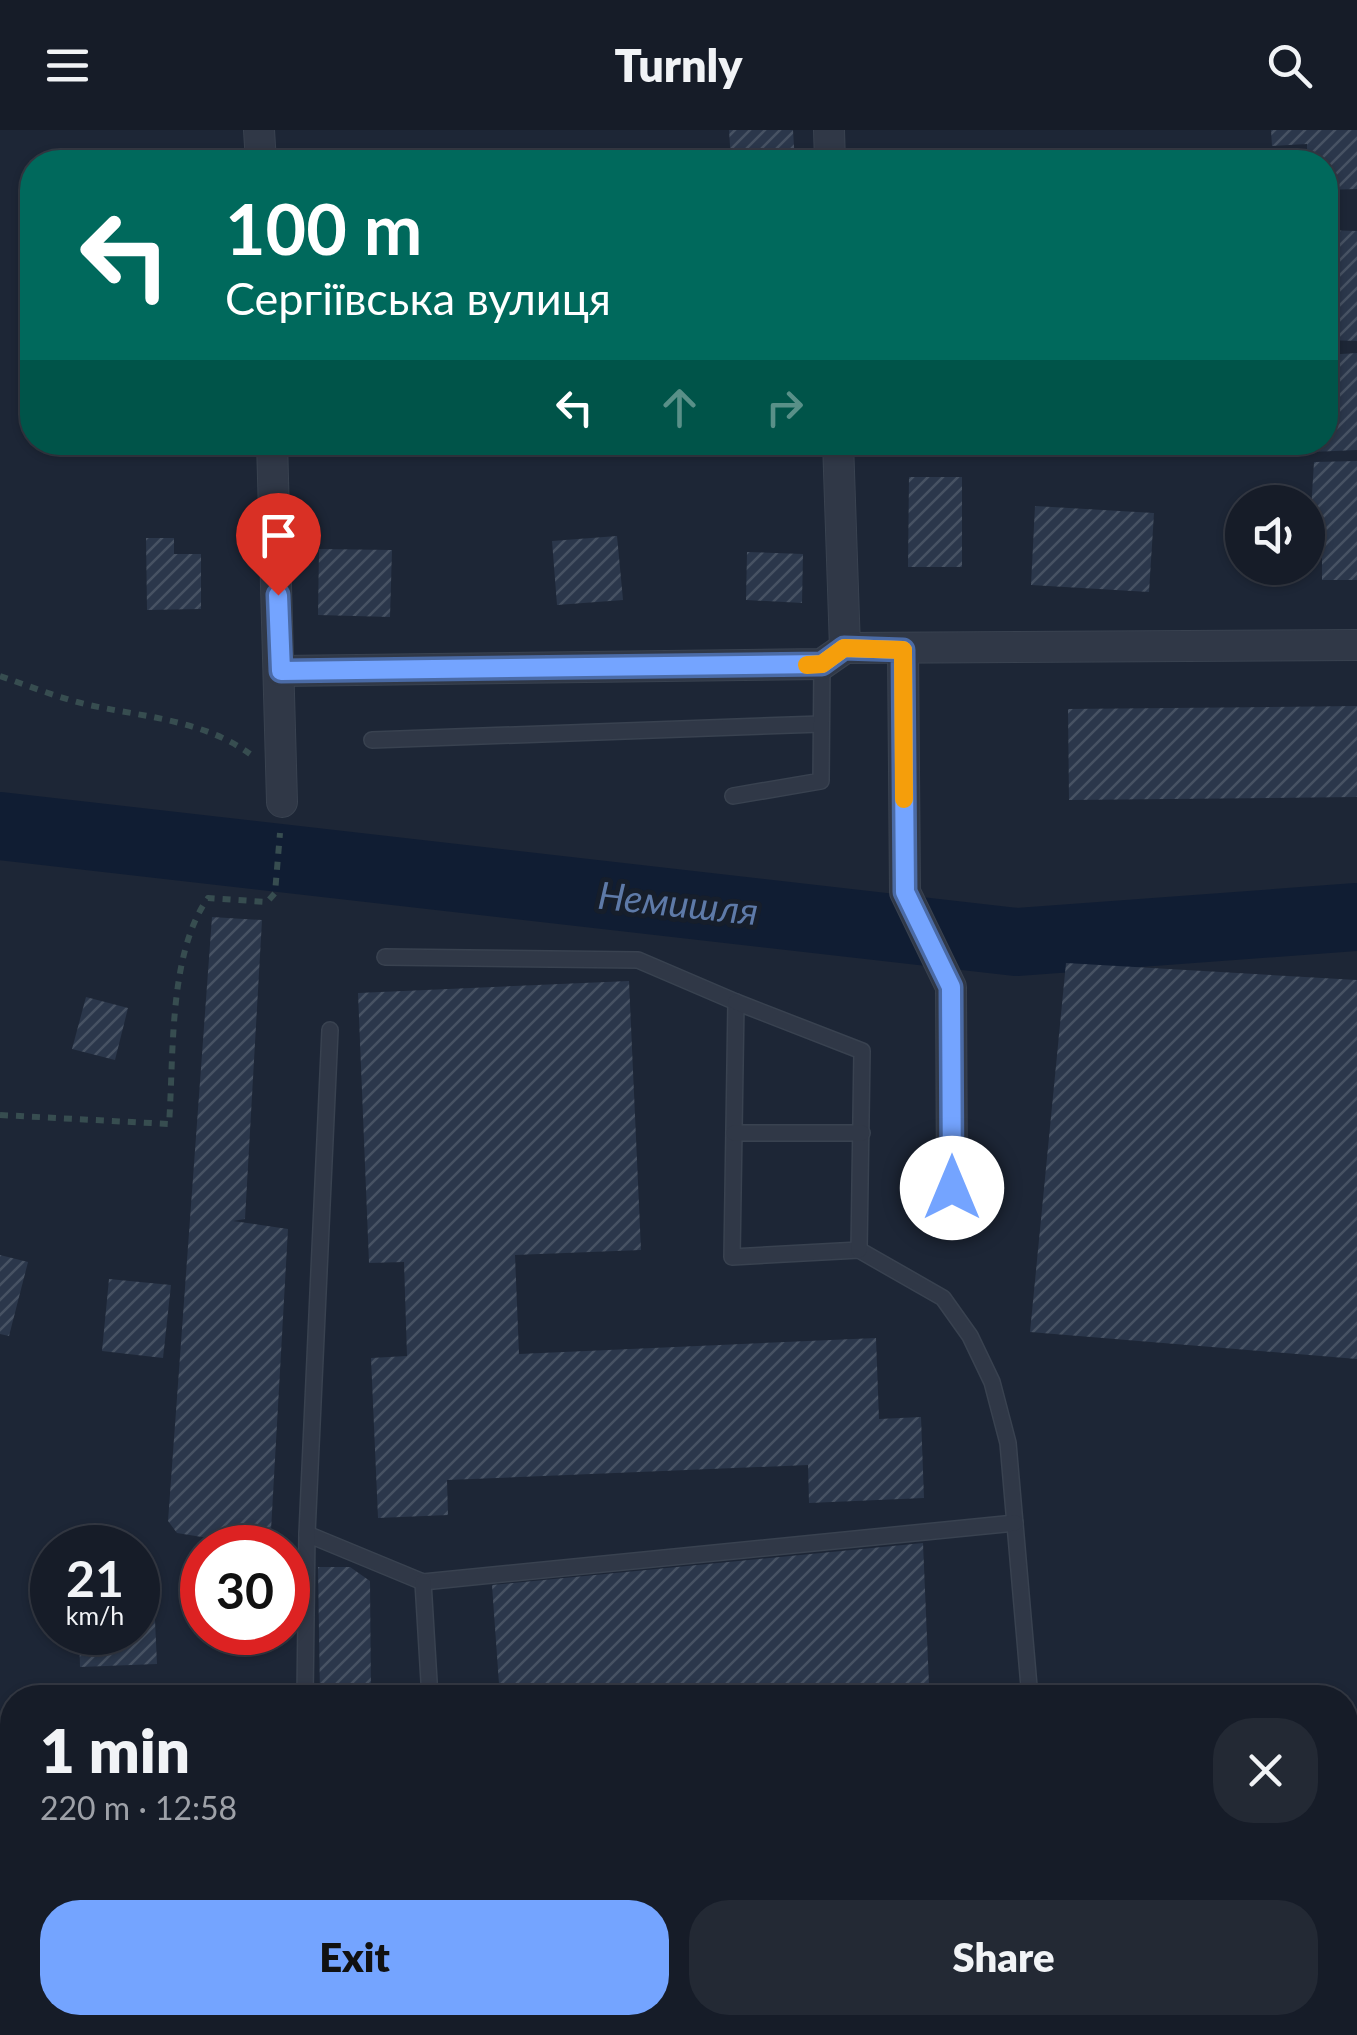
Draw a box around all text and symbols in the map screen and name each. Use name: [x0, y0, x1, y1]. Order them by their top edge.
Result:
icon: menu: [40, 38, 95, 93]
text: Turnly: [614, 38, 743, 92]
icon: search: [1262, 38, 1317, 93]
text: 100 m: [225, 186, 422, 270]
icon: left: [60, 190, 190, 320]
text: Сергіївська вулиця: [225, 271, 611, 325]
icon: left: [547, 380, 602, 435]
icon: ahead: [652, 380, 707, 435]
icon: right: [757, 380, 812, 435]
map controls: [1225, 485, 1325, 585]
button: sound: [1225, 485, 1325, 585]
pin: [236, 493, 321, 596]
icon: arrive: [251, 508, 306, 563]
water label: Немишля: [596, 871, 761, 933]
position arrow: [900, 1136, 1004, 1240]
speed limit sign: 30: [180, 1525, 310, 1655]
text: 21: [66, 1548, 124, 1608]
text: km/h: [66, 1600, 124, 1630]
text: 1 min: [40, 1714, 190, 1786]
button: close: [1213, 1718, 1318, 1823]
text: 220 m · 12:58: [40, 1788, 237, 1827]
button: Exit: [40, 1900, 669, 2015]
button: Share: [689, 1900, 1318, 2015]

